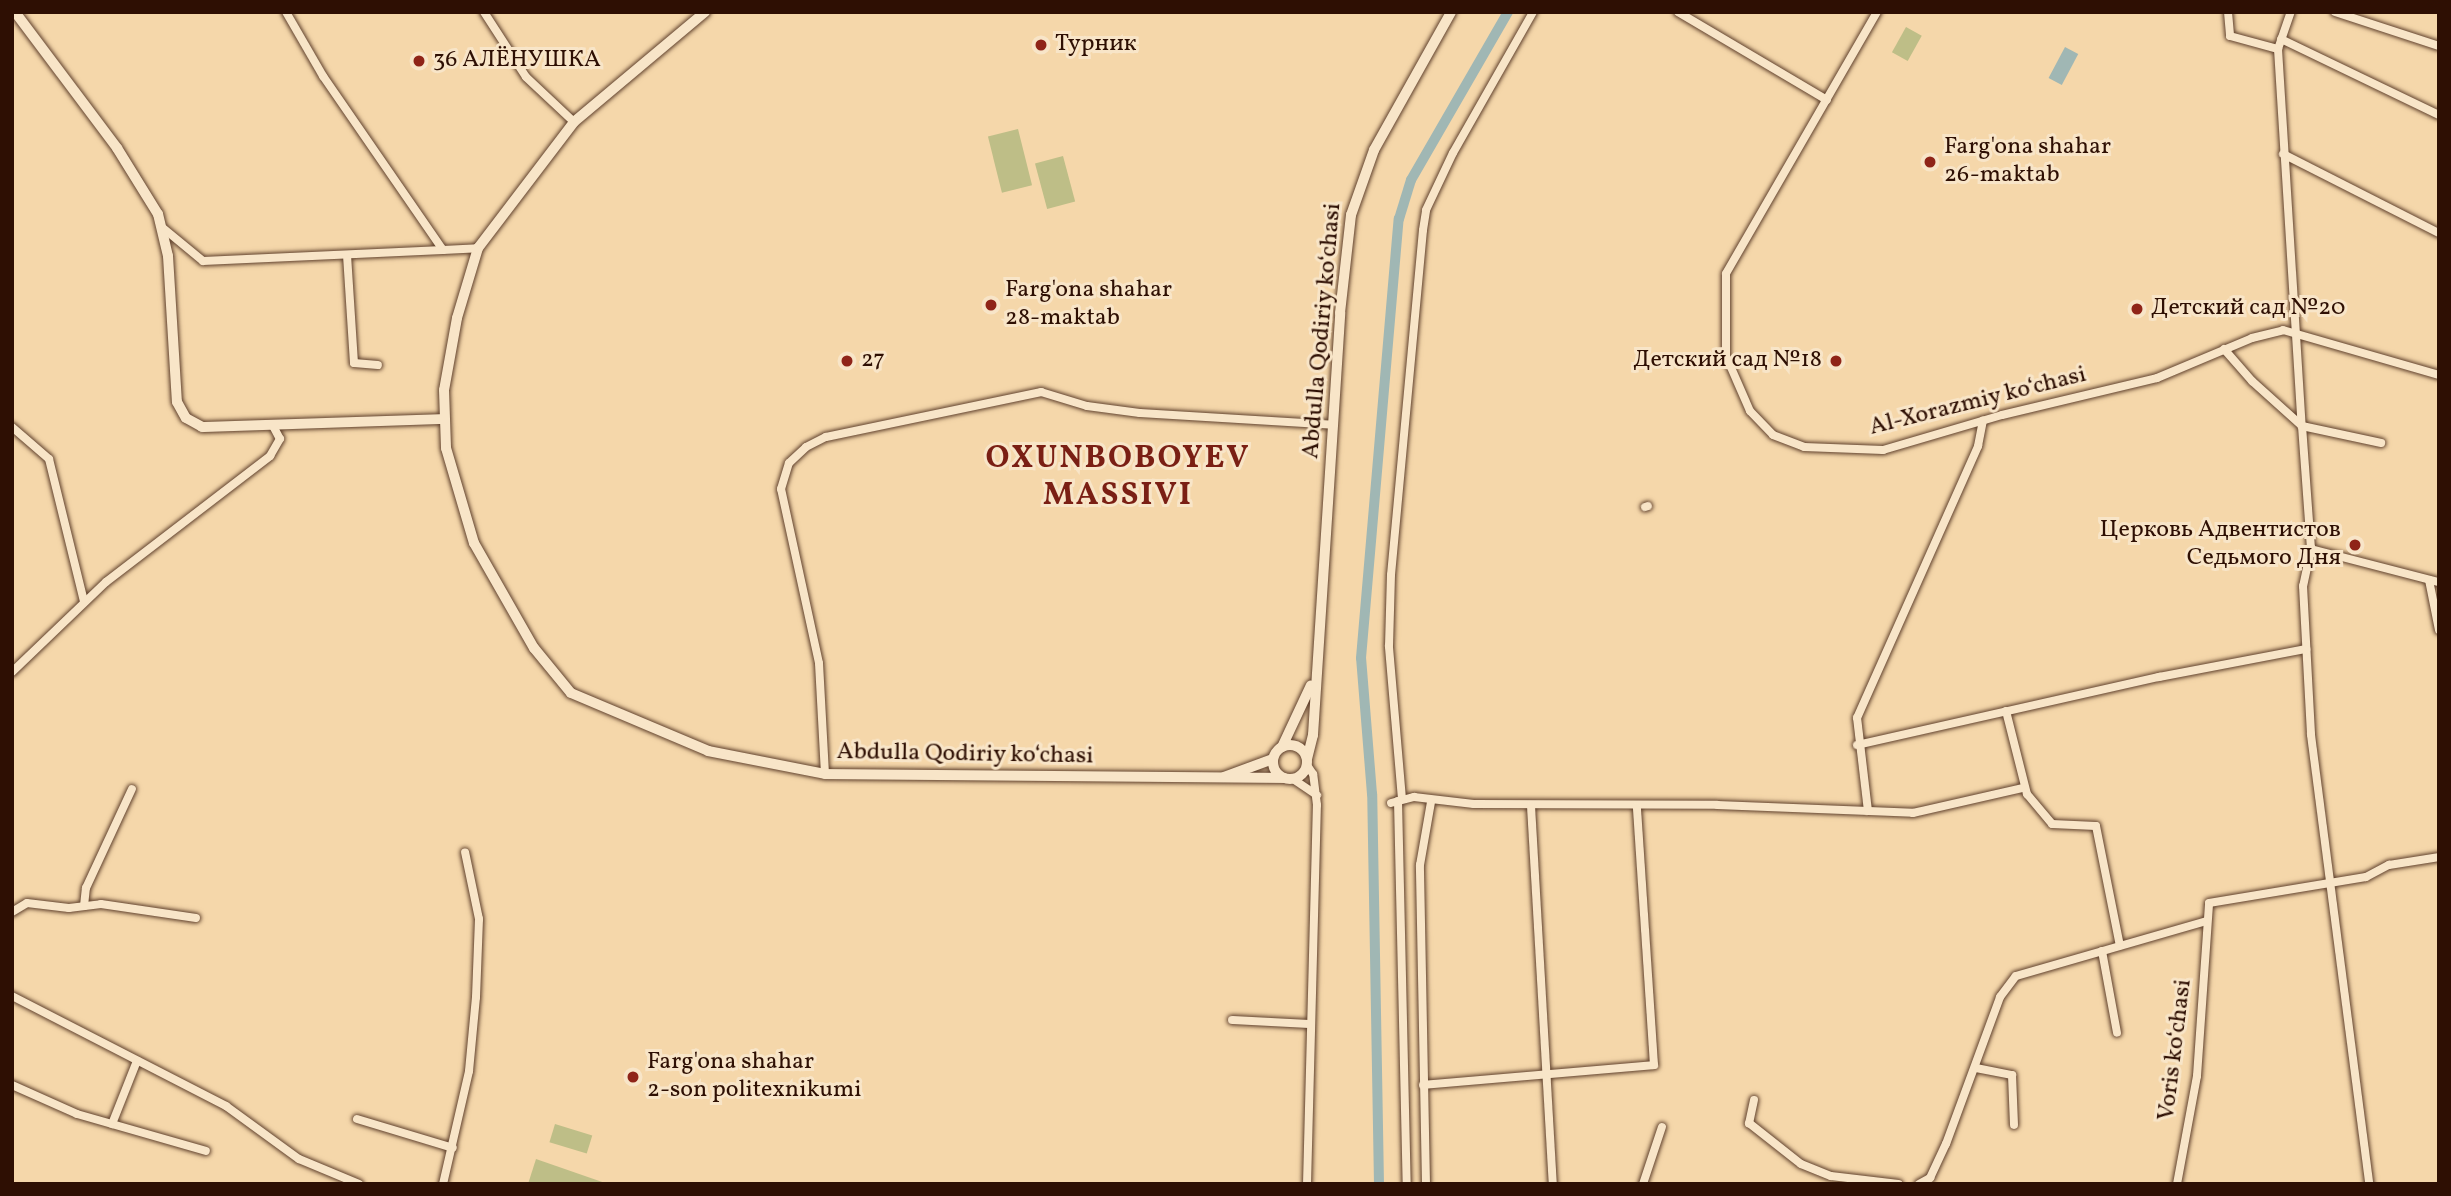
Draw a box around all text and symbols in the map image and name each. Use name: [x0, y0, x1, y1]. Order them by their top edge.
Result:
place label: Турник: [1055, 31, 1137, 59]
marker: Турник: [1033, 37, 1049, 53]
place label: 36 АЛЁНУШКА: [433, 47, 601, 75]
marker: 36 АЛЁНУШКА: [411, 53, 427, 69]
place label: Farg'ona shahar 26-maktab: [1944, 134, 2111, 190]
marker: Farg'ona shahar 26-maktab: [1922, 154, 1938, 170]
street label: Abdulla Qodiriy koʻchasi: [1297, 202, 1349, 460]
place label: Farg'ona shahar 28-maktab: [1005, 277, 1172, 333]
place label: Детский сад №20: [2151, 295, 2345, 323]
marker: Farg'ona shahar 28-maktab: [983, 297, 999, 313]
marker: Детский сад №20: [2129, 301, 2145, 317]
place label: 27: [861, 347, 885, 375]
place label: Детский сад №18: [1633, 347, 1822, 375]
marker: 27: [839, 353, 855, 369]
marker: Детский сад №18: [1828, 353, 1844, 369]
street label: Al-Xorazmiy koʻchasi: [1866, 361, 2090, 443]
district label: OXUNBOBOYEV MASSIVI: [987, 441, 1249, 516]
place label: Церковь Адвентистов Седьмого Дня: [2100, 517, 2341, 573]
marker: Церковь Адвентистов Седьмого Дня: [2347, 537, 2363, 553]
street label: Abdulla Qodiriy koʻchasi: [836, 738, 1094, 772]
street label: Voris koʻchasi: [2153, 978, 2199, 1122]
place label: Farg'ona shahar 2-son politexnikumi: [647, 1049, 861, 1105]
marker: Farg'ona shahar 2-son politexnikumi: [625, 1069, 641, 1085]

